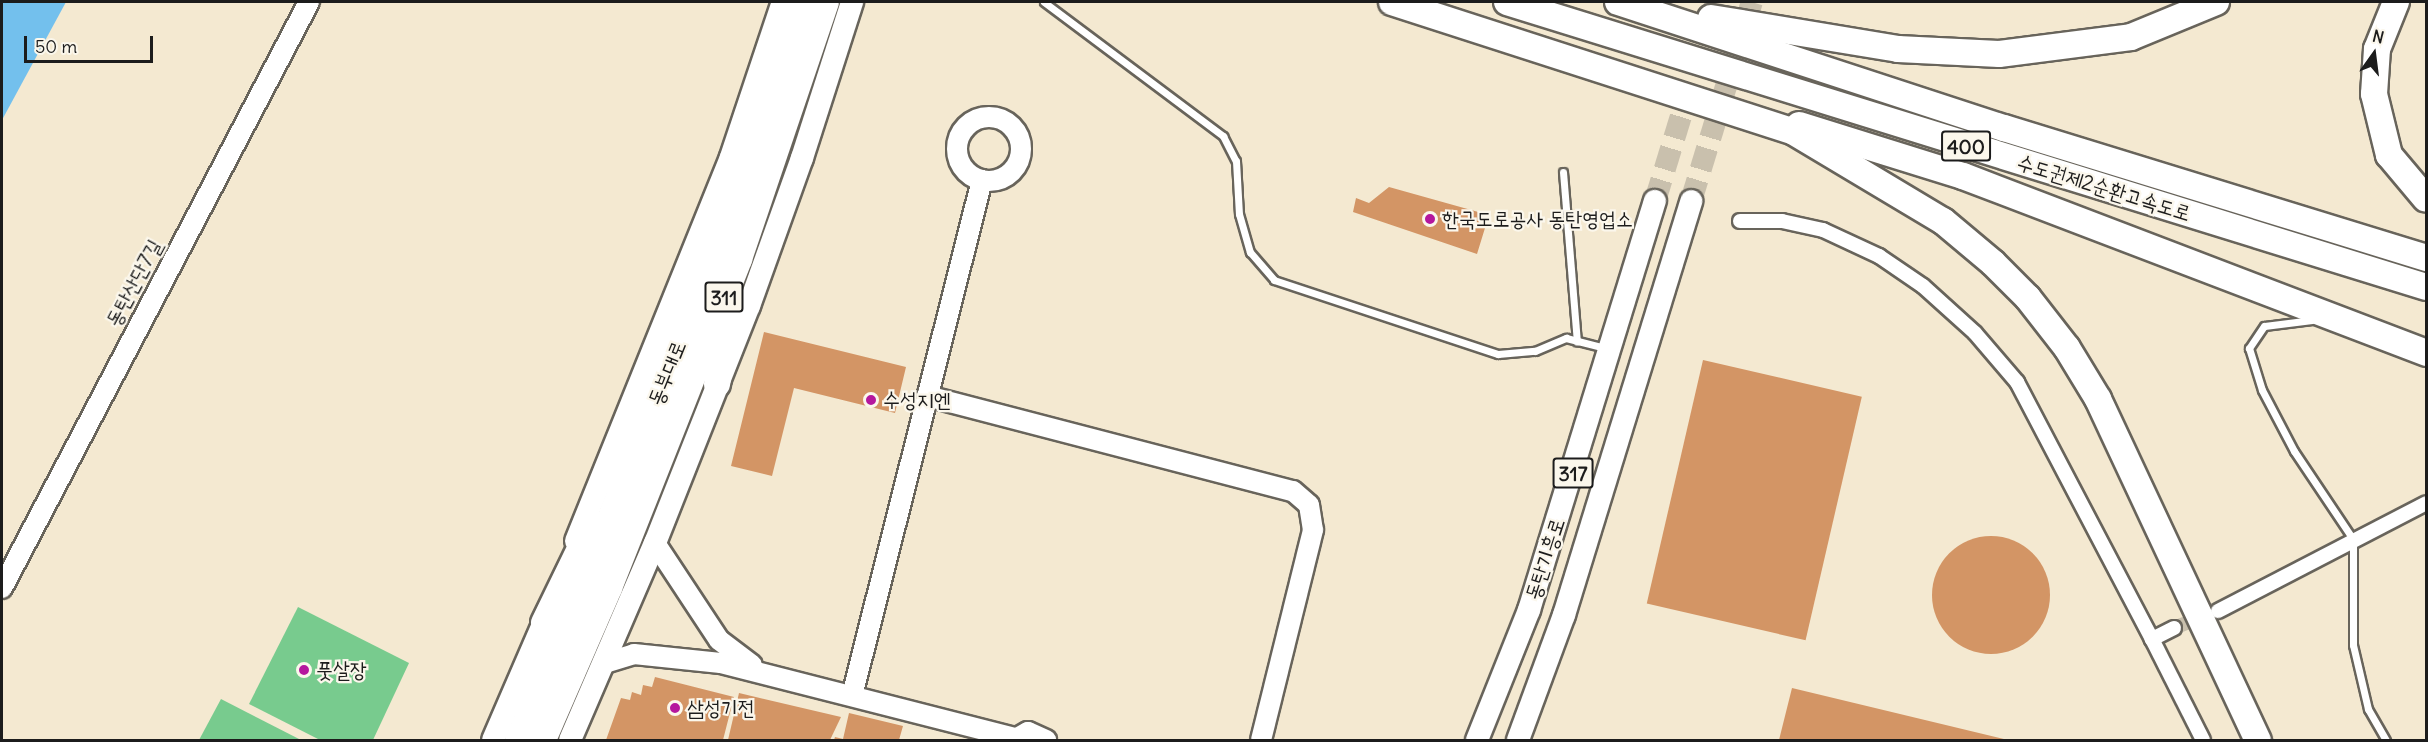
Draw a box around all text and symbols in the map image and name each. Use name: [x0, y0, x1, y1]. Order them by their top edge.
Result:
scale bar: [27, 24, 156, 62]
north arrow: [2344, 24, 2404, 84]
text: N: [2371, 25, 2386, 48]
text: 50 m: [35, 35, 77, 58]
road number: 400: [1940, 129, 1992, 163]
street label: 수도권제2순환고속도로: [2014, 150, 2194, 226]
place label: 한국도로공사 동탄영업소: [1442, 206, 1633, 232]
marker: 한국도로공사 동탄영업소: [1423, 212, 1437, 226]
street label: 동탄산단7길: [101, 235, 167, 331]
road number: 311: [703, 280, 745, 314]
street label: 동부대로: [643, 337, 691, 409]
place label: 수성지엔: [883, 387, 951, 413]
marker: 수성지엔: [864, 393, 878, 407]
road number: 317: [1552, 456, 1594, 490]
street label: 동탄기흥로: [1520, 515, 1570, 603]
place label: 풋살장: [316, 657, 367, 683]
marker: 풋살장: [297, 663, 311, 677]
place label: 삼성기전: [687, 695, 755, 721]
marker: 삼성기전: [668, 701, 682, 715]

